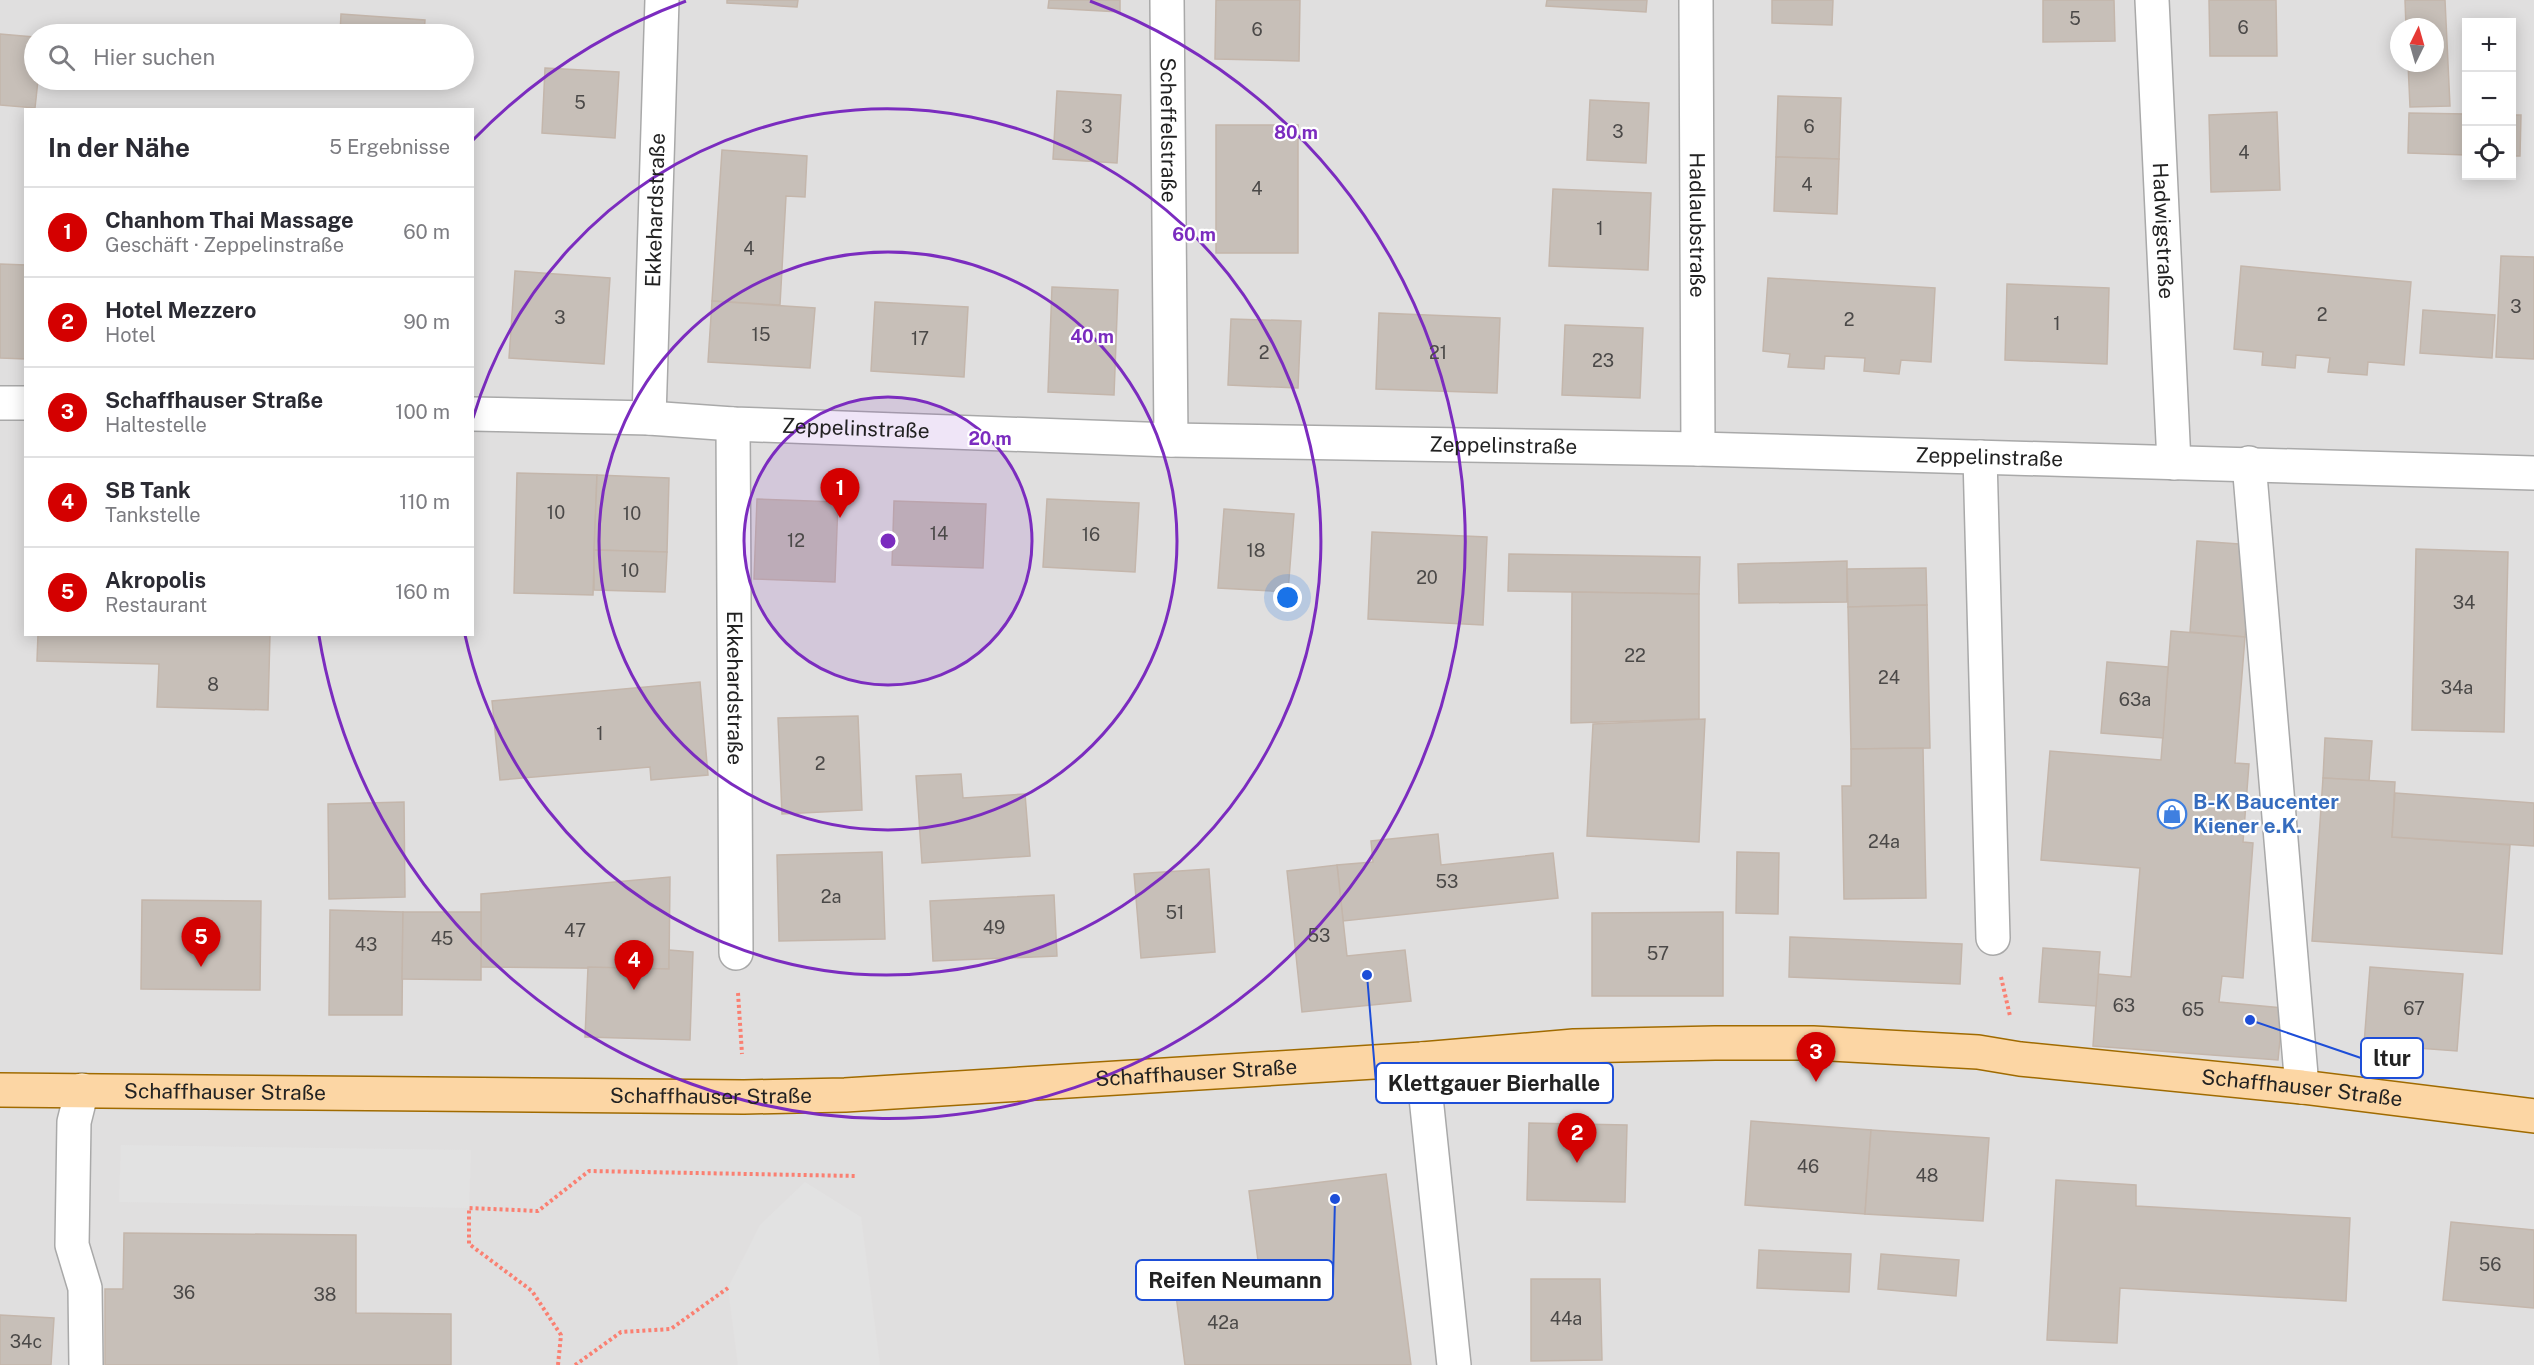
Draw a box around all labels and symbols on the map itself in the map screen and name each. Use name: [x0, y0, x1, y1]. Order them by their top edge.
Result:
house number: 5: [2069, 8, 2081, 29]
house number: 6: [2237, 17, 2249, 38]
north arrow: [2390, 18, 2444, 72]
house number: 6: [1251, 19, 1263, 40]
street label: Scheffelstraße: [1156, 57, 1182, 203]
house number: 5: [574, 92, 586, 113]
house number: 3: [1081, 116, 1093, 137]
house number: 6: [1803, 116, 1815, 137]
house number: 3: [1612, 121, 1624, 142]
text: 80 m: [1274, 122, 1318, 143]
street label: Ekkehardstraße: [640, 133, 670, 288]
house number: 4: [2238, 142, 2250, 163]
street label: Hadlaubstraße: [1685, 152, 1710, 298]
street label: Hadwigstraße: [2148, 162, 2179, 300]
house number: 4: [1801, 174, 1813, 195]
house number: 4: [1251, 178, 1263, 199]
house number: 1: [1596, 218, 1604, 239]
text: 60 m: [1172, 224, 1216, 245]
house number: 4: [743, 238, 755, 259]
house number: 3: [2510, 296, 2522, 317]
house number: 2: [2317, 304, 2327, 325]
house number: 3: [554, 307, 566, 328]
house number: 2: [1844, 309, 1854, 330]
house number: 1: [2053, 313, 2061, 334]
house number: 15: [752, 324, 770, 345]
text: 40 m: [1070, 326, 1114, 347]
house number: 17: [911, 328, 929, 349]
house number: 2: [1259, 342, 1269, 363]
house number: 21: [1429, 342, 1447, 363]
house number: 23: [1592, 350, 1614, 371]
street label: Zeppelinstraße: [781, 413, 930, 443]
text: 20 m: [968, 428, 1012, 449]
street label: Zeppelinstraße: [1429, 431, 1578, 459]
street label: Zeppelinstraße: [1915, 442, 2064, 471]
pin: 1: [820, 468, 860, 518]
house number: 10: [547, 502, 565, 523]
house number: 10: [623, 503, 641, 524]
house number: 14: [930, 523, 948, 544]
house number: 16: [1082, 524, 1100, 545]
house number: 12: [787, 530, 805, 551]
centre of rings: [878, 531, 898, 551]
house number: 18: [1247, 540, 1265, 561]
house number: 10: [621, 560, 639, 581]
house number: 20: [1416, 567, 1438, 588]
your location: [1273, 583, 1302, 612]
house number: 34: [2453, 592, 2475, 613]
street label: Ekkehardstraße: [722, 611, 748, 765]
house number: 22: [1624, 645, 1646, 666]
house number: 24: [1878, 667, 1900, 688]
house number: 8: [207, 674, 219, 695]
house number: 34a: [2441, 677, 2473, 698]
house number: 63a: [2119, 689, 2151, 710]
house number: 1: [596, 723, 604, 744]
house number: 2: [815, 753, 825, 774]
place label: B-K Baucenter Kiener e.K.: [2193, 789, 2339, 838]
shop icon: B-K Baucenter Kiener e.K.: [2156, 798, 2188, 830]
house number: 24a: [1868, 831, 1900, 852]
house number: 53: [1436, 871, 1458, 892]
house number: 2a: [821, 886, 841, 907]
house number: 51: [1166, 902, 1184, 923]
house number: 49: [983, 917, 1005, 938]
pin: 5: [182, 918, 220, 967]
house number: 47: [564, 920, 586, 941]
house number: 53: [1308, 925, 1330, 946]
house number: 45: [431, 928, 453, 949]
house number: 43: [355, 934, 377, 955]
pin: 4: [614, 940, 654, 990]
house number: 57: [1647, 943, 1669, 964]
house number: 63: [2113, 995, 2135, 1016]
house number: 67: [2403, 998, 2425, 1019]
house number: 65: [2182, 999, 2204, 1020]
pin: 3: [1796, 1032, 1836, 1082]
callout: ltur: [2361, 1038, 2423, 1078]
text: ltur: [2373, 1045, 2411, 1071]
street label: Schaffhauser Straße: [1095, 1054, 1298, 1091]
callout: Klettgauer Bierhalle: [1376, 1063, 1613, 1103]
street label: Schaffhauser Straße: [2200, 1064, 2404, 1111]
text: Klettgauer Bierhalle: [1388, 1070, 1600, 1096]
street label: Schaffhauser Straße: [124, 1078, 326, 1105]
street label: Schaffhauser Straße: [610, 1083, 812, 1109]
pin: 2: [1558, 1114, 1596, 1163]
house number: 46: [1797, 1156, 1819, 1177]
house number: 48: [1916, 1165, 1938, 1186]
house number: 56: [2479, 1254, 2501, 1275]
callout: Reifen Neumann: [1136, 1260, 1333, 1300]
text: Reifen Neumann: [1148, 1267, 1322, 1293]
house number: 36: [173, 1282, 195, 1303]
house number: 38: [314, 1284, 336, 1305]
house number: 44a: [1550, 1308, 1582, 1329]
house number: 42a: [1207, 1312, 1239, 1333]
house number: 34c: [10, 1331, 42, 1352]

